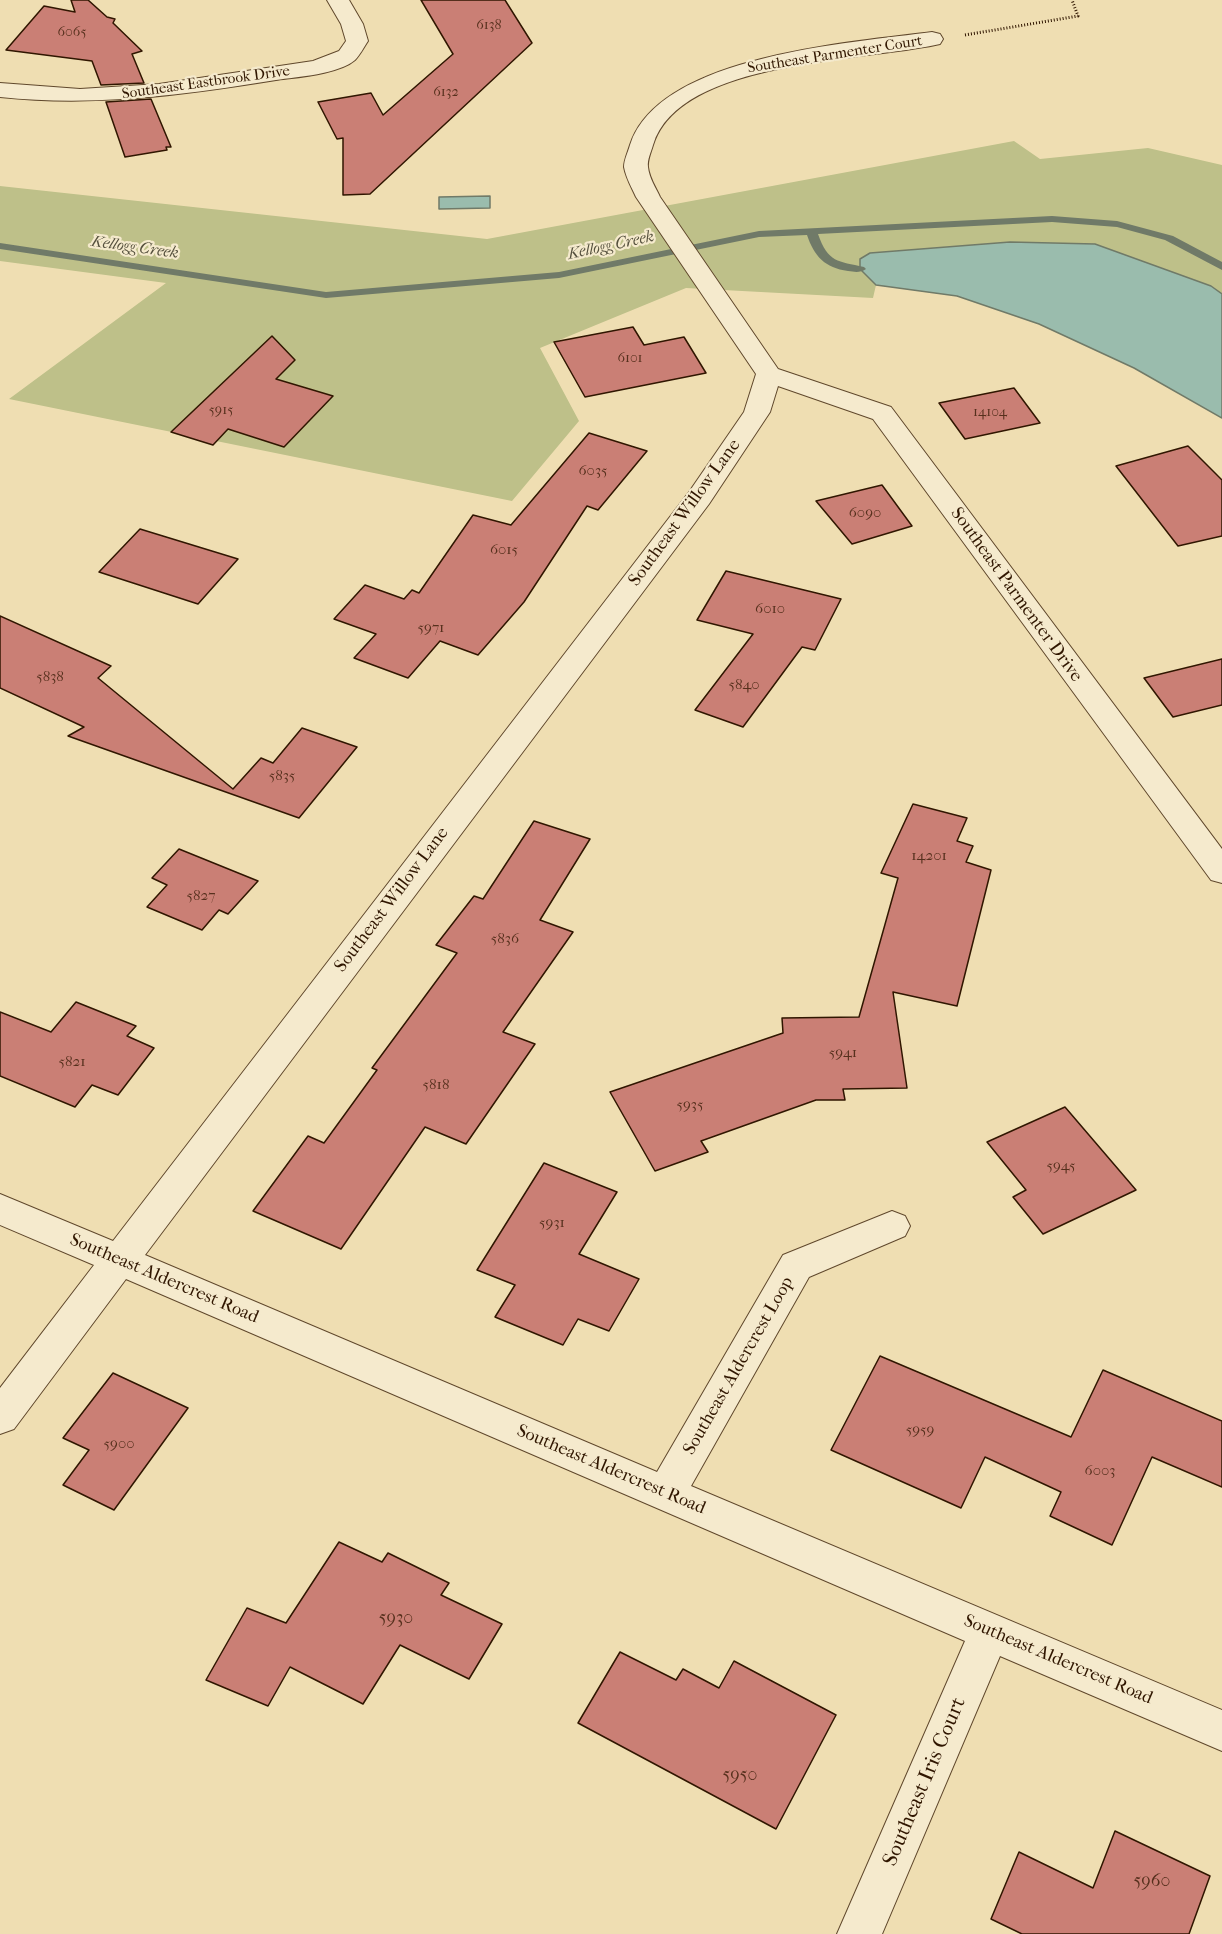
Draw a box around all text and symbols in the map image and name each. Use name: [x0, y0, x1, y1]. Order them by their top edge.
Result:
house number: 6138: [476, 18, 502, 34]
house number: 6065: [58, 25, 86, 41]
street label: Southeast Parmenter Court: [746, 32, 924, 78]
street label: Southeast Eastbrook Drive: [121, 62, 291, 104]
house number: 6132: [433, 85, 459, 101]
water label: Kellogg Creek: [566, 228, 656, 264]
water label: Kellogg Creek: [90, 232, 180, 264]
house number: 6101: [617, 351, 643, 367]
house number: 5915: [209, 403, 233, 419]
house number: 14104: [973, 405, 1007, 421]
street label: Southeast Willow Lane: [624, 435, 746, 591]
house number: 6035: [578, 462, 608, 480]
street label: Southeast Parmenter Drive: [945, 503, 1087, 687]
house number: 6090: [849, 504, 881, 522]
house number: 6015: [490, 541, 518, 559]
house number: 6010: [755, 600, 785, 618]
house number: 5971: [418, 619, 444, 637]
house number: 5838: [36, 668, 64, 686]
house number: 5840: [728, 676, 760, 694]
house number: 5835: [269, 767, 295, 785]
street label: Southeast Willow Lane: [330, 823, 454, 977]
house number: 14201: [911, 847, 947, 865]
house number: 5827: [187, 887, 215, 905]
house number: 5836: [491, 930, 519, 948]
house number: 5941: [829, 1044, 857, 1062]
house number: 5821: [58, 1053, 86, 1071]
house number: 5818: [423, 1076, 449, 1094]
house number: 5935: [677, 1096, 703, 1114]
house number: 5945: [1046, 1157, 1076, 1175]
house number: 5931: [539, 1214, 565, 1232]
street label: Southeast Aldercrest Road: [66, 1229, 262, 1329]
street label: Southeast Aldercrest Loop: [679, 1273, 799, 1459]
street label: Southeast Aldercrest Road: [513, 1420, 709, 1520]
house number: 5959: [906, 1421, 934, 1439]
house number: 5900: [104, 1435, 134, 1453]
house number: 6003: [1085, 1462, 1115, 1480]
house number: 5930: [379, 1608, 413, 1630]
street label: Southeast Aldercrest Road: [960, 1610, 1156, 1710]
street label: Southeast Iris Court: [878, 1694, 972, 1870]
house number: 5950: [723, 1765, 757, 1787]
house number: 5960: [1134, 1871, 1170, 1893]

